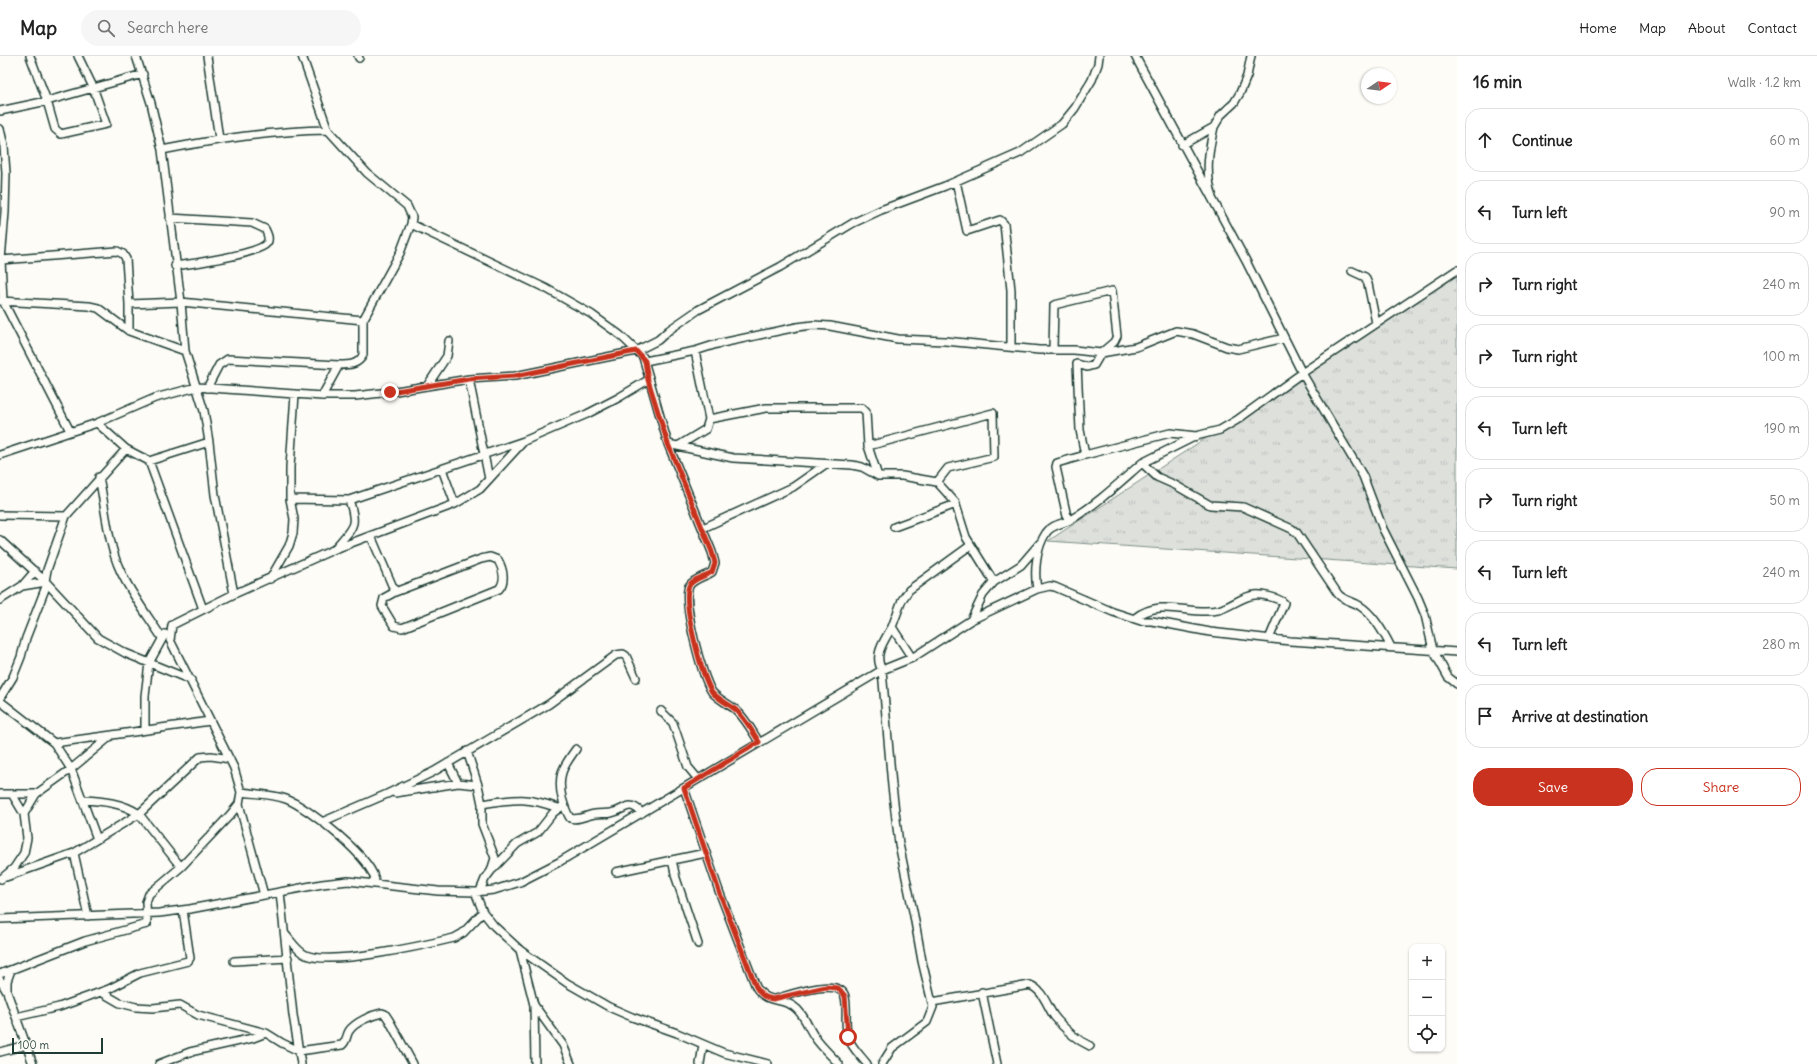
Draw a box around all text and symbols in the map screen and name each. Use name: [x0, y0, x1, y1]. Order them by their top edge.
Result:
search box: [81, 10, 361, 46]
text: Map: [20, 16, 57, 40]
icon: search: [95, 17, 117, 39]
text: Search here: [127, 18, 208, 37]
text: Home: [1579, 19, 1617, 37]
text: Map: [1639, 19, 1666, 37]
text: About: [1688, 19, 1726, 37]
text: Contact: [1748, 19, 1797, 37]
north arrow: [1361, 68, 1397, 104]
text: 16 min: [1473, 71, 1522, 93]
text: Walk · 1.2 km: [1727, 74, 1801, 91]
icon: ahead: [1474, 129, 1496, 151]
text: Continue: [1512, 131, 1573, 150]
text: 60 m: [1769, 132, 1800, 149]
icon: left: [1474, 201, 1496, 223]
text: Turn left: [1512, 203, 1567, 222]
text: 90 m: [1769, 204, 1800, 221]
icon: right: [1474, 273, 1496, 295]
text: Turn right: [1512, 275, 1577, 294]
text: 240 m: [1763, 276, 1800, 293]
icon: right: [1474, 345, 1496, 367]
text: Turn right: [1512, 347, 1577, 366]
text: 100 m: [1763, 348, 1800, 365]
route end: [381, 383, 399, 401]
icon: left: [1474, 417, 1496, 439]
text: Turn left: [1512, 419, 1567, 438]
text: 190 m: [1764, 420, 1800, 437]
icon: right: [1474, 489, 1496, 511]
text: Turn right: [1512, 491, 1577, 510]
text: 50 m: [1769, 492, 1800, 509]
icon: left: [1474, 561, 1496, 583]
text: Turn left: [1512, 563, 1567, 582]
text: 240 m: [1763, 564, 1800, 581]
icon: left: [1474, 633, 1496, 655]
text: Turn left: [1512, 635, 1567, 654]
text: 280 m: [1762, 636, 1800, 653]
icon: arrive: [1474, 705, 1496, 727]
text: Arrive at destination: [1512, 707, 1648, 726]
button: Save: [1473, 768, 1633, 806]
button: Share: [1641, 768, 1801, 806]
map controls: [1409, 944, 1445, 1052]
button: +: [1409, 944, 1445, 980]
button: −: [1409, 980, 1445, 1016]
button: locate: [1409, 1016, 1445, 1052]
route start: [839, 1028, 857, 1046]
scale bar: [12, 1036, 103, 1055]
text: 100 m: [18, 1038, 49, 1052]

